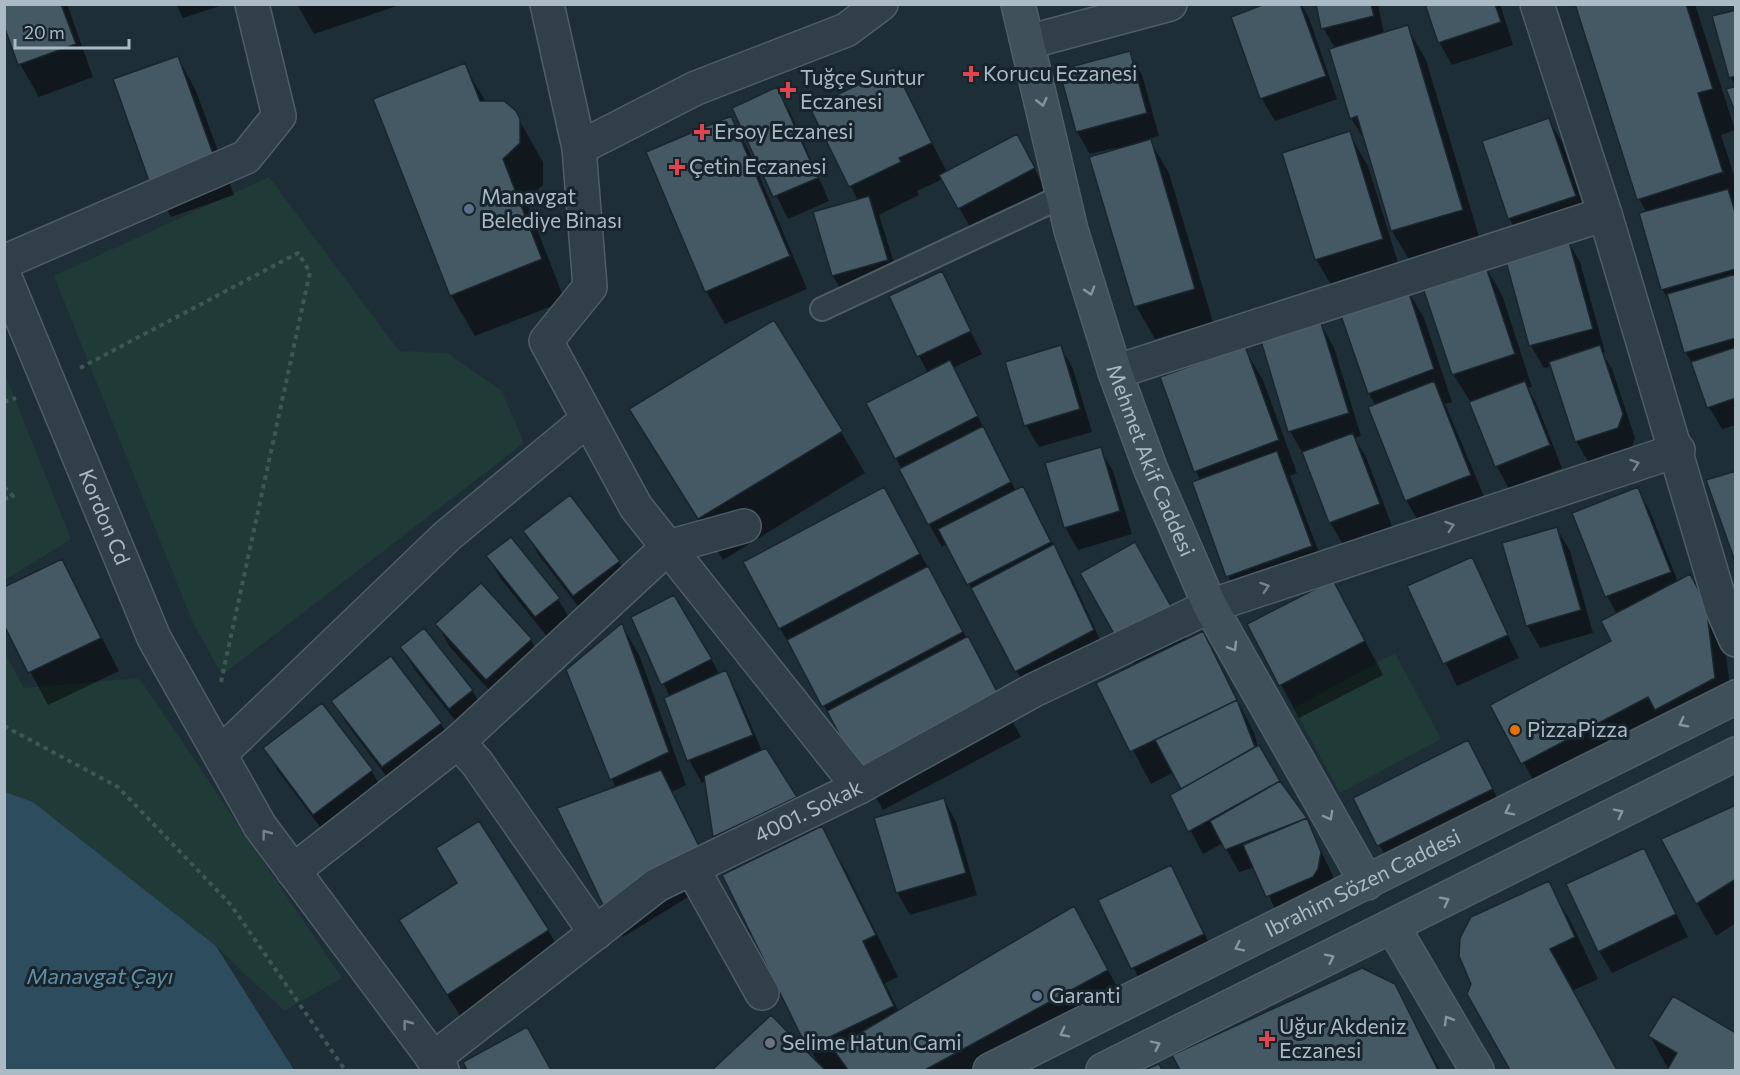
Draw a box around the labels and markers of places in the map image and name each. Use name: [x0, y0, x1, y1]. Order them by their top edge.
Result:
place label: Korucu Eczanesi: [983, 60, 1137, 85]
place label: Tuğçe Suntur Eczanesi: [800, 64, 925, 113]
marker: Korucu Eczanesi: [964, 67, 978, 81]
marker: Tuğçe Suntur Eczanesi: [781, 83, 795, 97]
place label: Ersoy Eczanesi: [714, 118, 853, 143]
marker: Ersoy Eczanesi: [695, 125, 709, 139]
place label: Çetin Eczanesi: [689, 153, 827, 178]
marker: Çetin Eczanesi: [670, 160, 684, 174]
place label: Manavgat Belediye Binası: [481, 183, 622, 232]
marker: Manavgat Belediye Binası: [462, 202, 476, 216]
place label: PizzaPizza: [1527, 716, 1628, 741]
marker: PizzaPizza: [1508, 723, 1522, 737]
place label: Garanti: [1049, 982, 1121, 1007]
marker: Garanti: [1030, 989, 1044, 1003]
place label: Uğur Akdeniz Eczanesi: [1279, 1013, 1406, 1062]
place label: Selime Hatun Cami: [782, 1029, 962, 1054]
marker: Uğur Akdeniz Eczanesi: [1260, 1032, 1274, 1046]
marker: Selime Hatun Cami: [763, 1036, 777, 1050]

